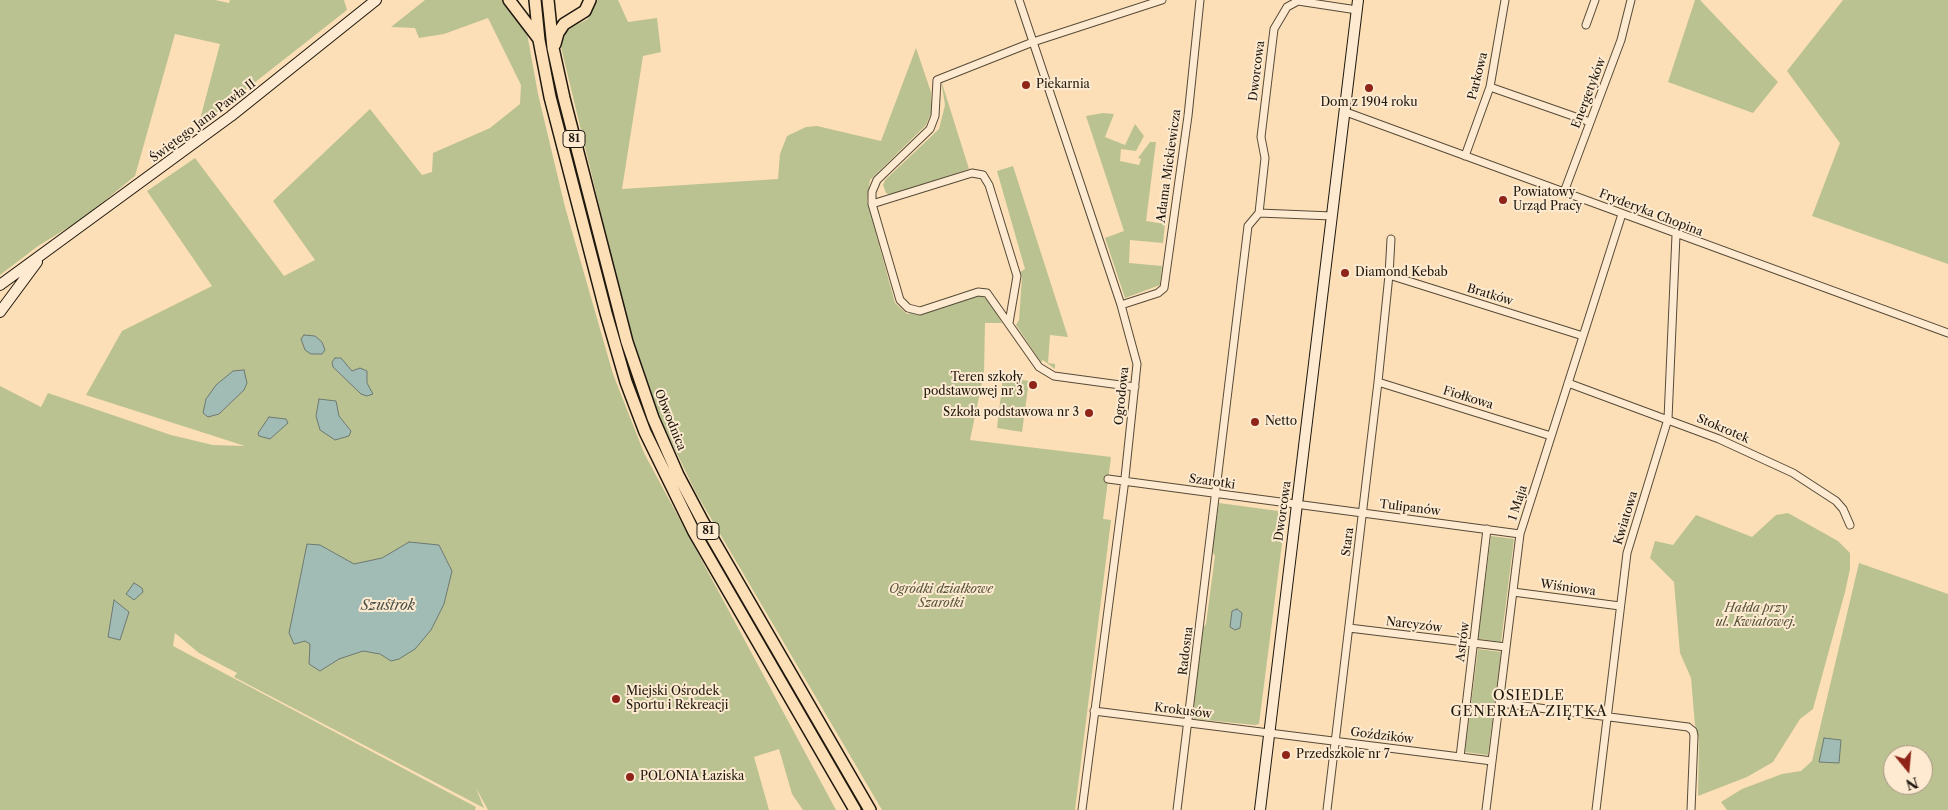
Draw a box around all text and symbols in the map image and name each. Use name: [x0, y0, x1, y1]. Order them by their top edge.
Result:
street label: Dworcowa: [1246, 40, 1268, 102]
street label: Parkowa: [1465, 51, 1491, 101]
street label: Energetyków: [1569, 56, 1609, 130]
street label: Świętego Jana Pawła II: [147, 77, 259, 165]
place label: Piekarnia: [1036, 78, 1090, 92]
marker: Piekarnia: [1020, 79, 1032, 91]
marker: Dom z 1904 roku: [1363, 82, 1375, 94]
place label: Dom z 1904 roku: [1320, 96, 1418, 110]
street label: Adama Mickiewicza: [1154, 108, 1184, 224]
road number: 81: [563, 130, 585, 148]
place label: Powiatowy Urząd Pracy: [1513, 186, 1582, 214]
street label: Fryderyka Chopina: [1597, 187, 1705, 239]
marker: Powiatowy Urząd Pracy: [1497, 194, 1509, 206]
place label: Diamond Kebab: [1355, 266, 1448, 280]
marker: Diamond Kebab: [1339, 267, 1351, 279]
street label: Bratków: [1465, 281, 1515, 309]
street label: Ogrodowa: [1112, 366, 1132, 426]
place label: Teren szkoły podstawowej nr 3: [924, 371, 1023, 399]
marker: Teren szkoły podstawowej nr 3: [1027, 379, 1039, 391]
street label: Fiołkowa: [1441, 384, 1495, 412]
street label: Obwodnica: [651, 387, 689, 453]
place label: Szkoła podstawowa nr 3: [943, 406, 1079, 420]
marker: Szkoła podstawowa nr 3: [1083, 407, 1095, 419]
street label: Stokrotek: [1694, 411, 1752, 447]
place label: Netto: [1265, 415, 1297, 429]
marker: Netto: [1249, 416, 1261, 428]
street label: Szarotki: [1188, 472, 1236, 492]
street label: Dworcowa: [1272, 480, 1294, 542]
street label: 1 Maja: [1506, 483, 1530, 523]
street label: Kwiatowa: [1611, 489, 1641, 547]
street label: Tulipanów: [1379, 497, 1441, 519]
road number: 81: [697, 522, 719, 540]
street label: Stara: [1339, 527, 1357, 557]
street label: Wiśniowa: [1539, 577, 1597, 599]
park label: Ogródki działkowe Szarotki: [889, 583, 993, 611]
water label: Szustrok: [361, 598, 415, 614]
park label: Hałda przy ul. Kwiatowej.: [1716, 602, 1796, 630]
street label: Narcyzów: [1385, 614, 1443, 636]
street label: Astrów: [1453, 621, 1473, 663]
street label: Radosna: [1176, 626, 1196, 676]
place label: Miejski Ośrodek Sportu i Rekreacji: [626, 685, 728, 713]
district label: OSIEDLE GENERAŁA ZIĘTKA: [1449, 688, 1609, 720]
marker: Miejski Ośrodek Sportu i Rekreacji: [610, 693, 622, 705]
street label: Krokusów: [1153, 700, 1213, 722]
street label: Goździków: [1349, 725, 1415, 747]
north arrow: [1883, 745, 1933, 795]
place label: Przedszkole nr 7: [1296, 748, 1390, 762]
marker: Przedszkole nr 7: [1280, 749, 1292, 761]
place label: POLONIA Łaziska: [640, 770, 744, 784]
marker: POLONIA Łaziska: [624, 771, 636, 783]
text: N: [1904, 773, 1921, 794]

